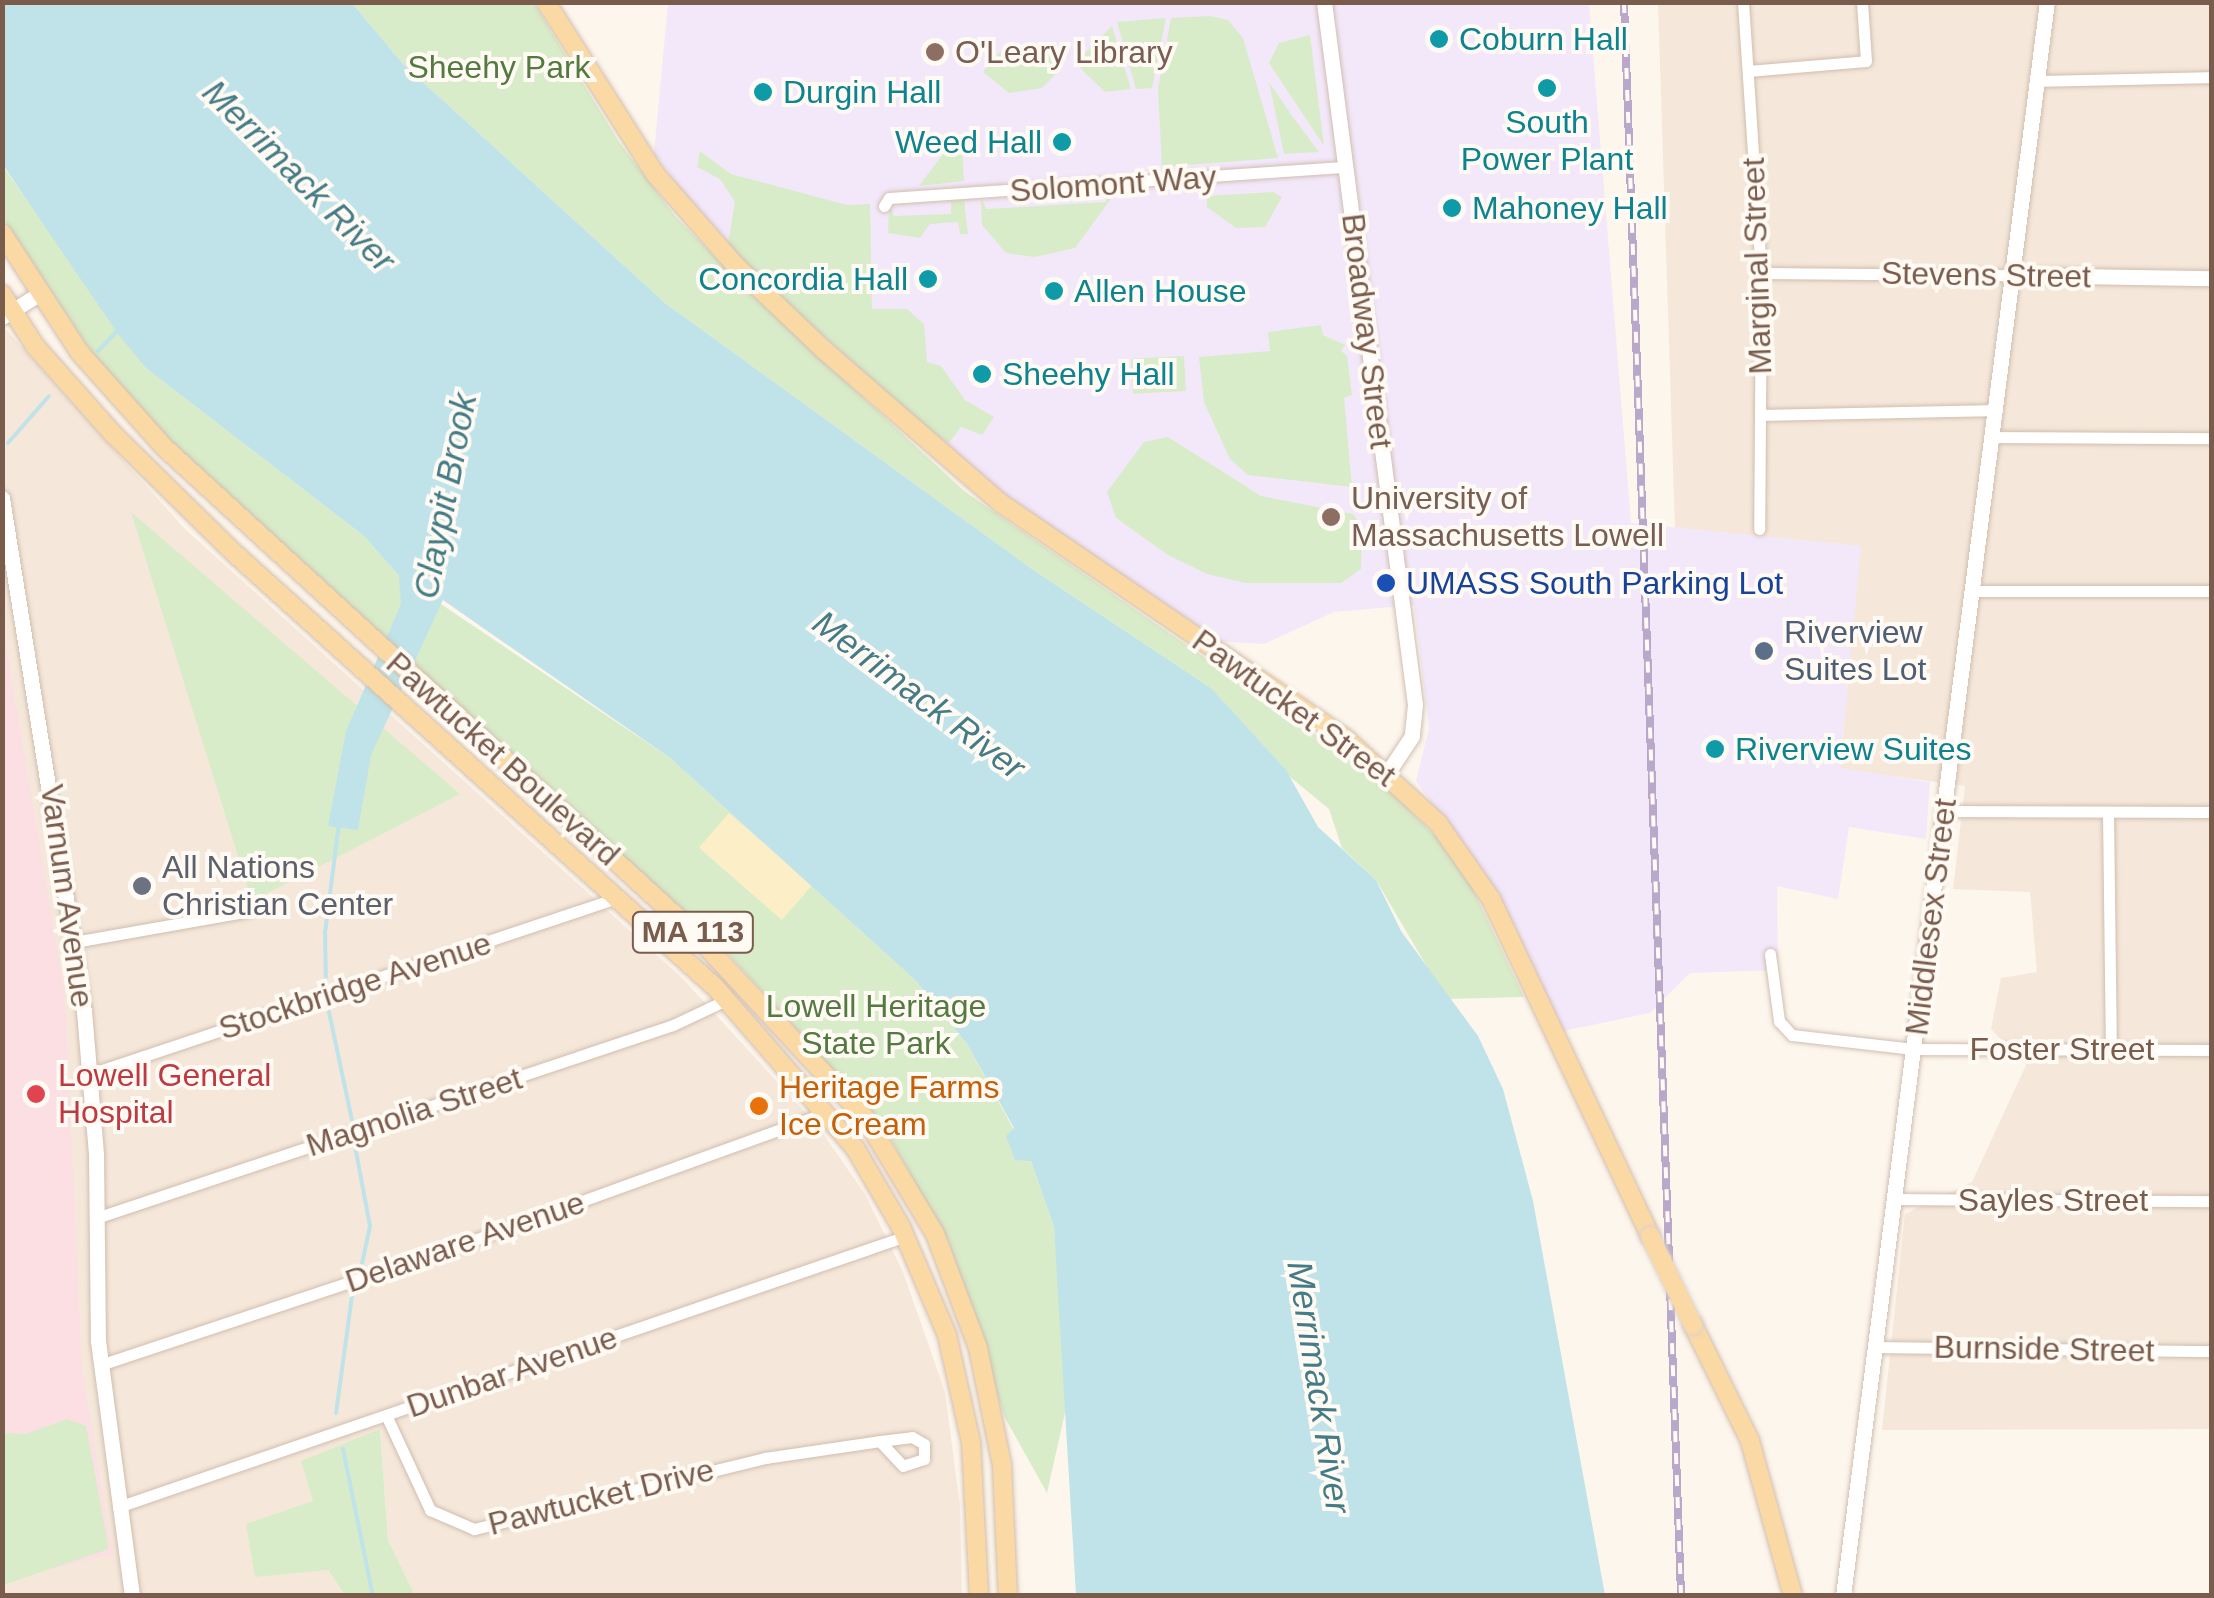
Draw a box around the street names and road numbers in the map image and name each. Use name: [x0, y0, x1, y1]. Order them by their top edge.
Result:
street label: Marginal Street: [1734, 157, 1780, 375]
street label: Solomont Way: [1008, 158, 1218, 210]
street label: Broadway Street: [1334, 211, 1400, 451]
street label: Stevens Street: [1881, 254, 2091, 296]
street label: Pawtucket Street: [1185, 621, 1403, 795]
street label: Pawtucket Boulevard: [378, 644, 628, 874]
street label: Varnum Avenue: [32, 781, 102, 1011]
street label: Middlesex Street: [1897, 796, 1965, 1038]
road number: MA 113: [630, 907, 756, 957]
street label: Stockbridge Avenue: [213, 924, 497, 1048]
street label: Foster Street: [1970, 1030, 2154, 1068]
street label: Magnolia Street: [301, 1059, 527, 1165]
street label: Sayles Street: [1958, 1181, 2148, 1219]
street label: Delaware Avenue: [340, 1183, 590, 1301]
street label: Dunbar Avenue: [401, 1318, 623, 1426]
street label: Burnside Street: [1933, 1328, 2155, 1370]
street label: Pawtucket Drive: [484, 1450, 718, 1544]

